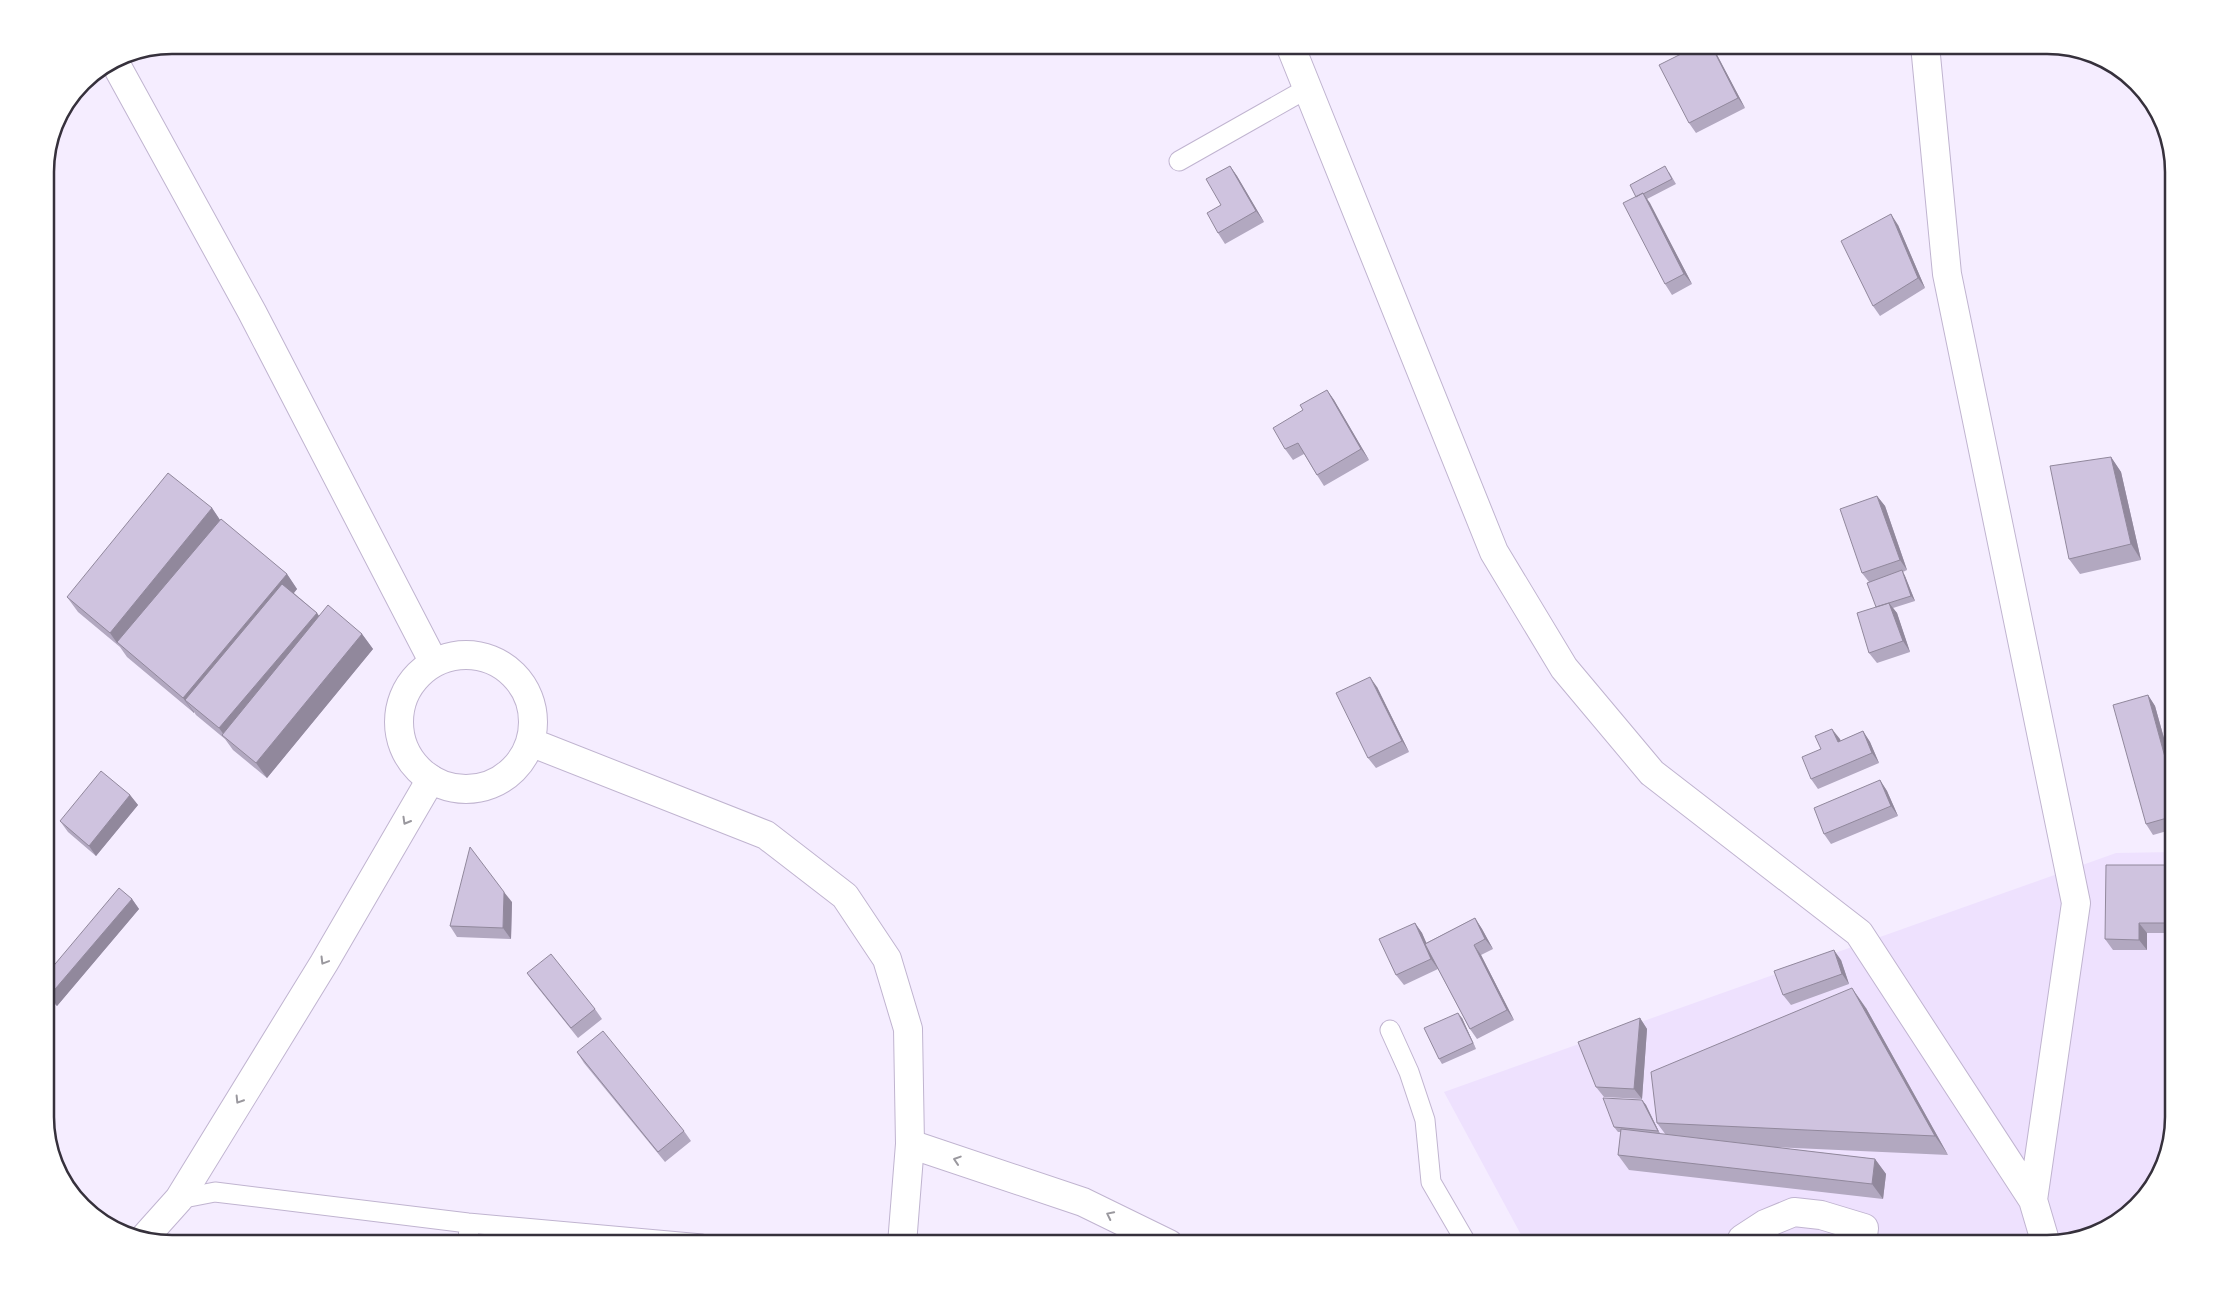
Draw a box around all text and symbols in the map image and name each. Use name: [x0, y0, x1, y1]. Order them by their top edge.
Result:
one-way arrow: [403, 816, 413, 825]
one-way arrow: [321, 956, 331, 965]
one-way arrow: [236, 1094, 246, 1103]
one-way arrow: [953, 1155, 962, 1165]
one-way arrow: [1106, 1211, 1115, 1221]

